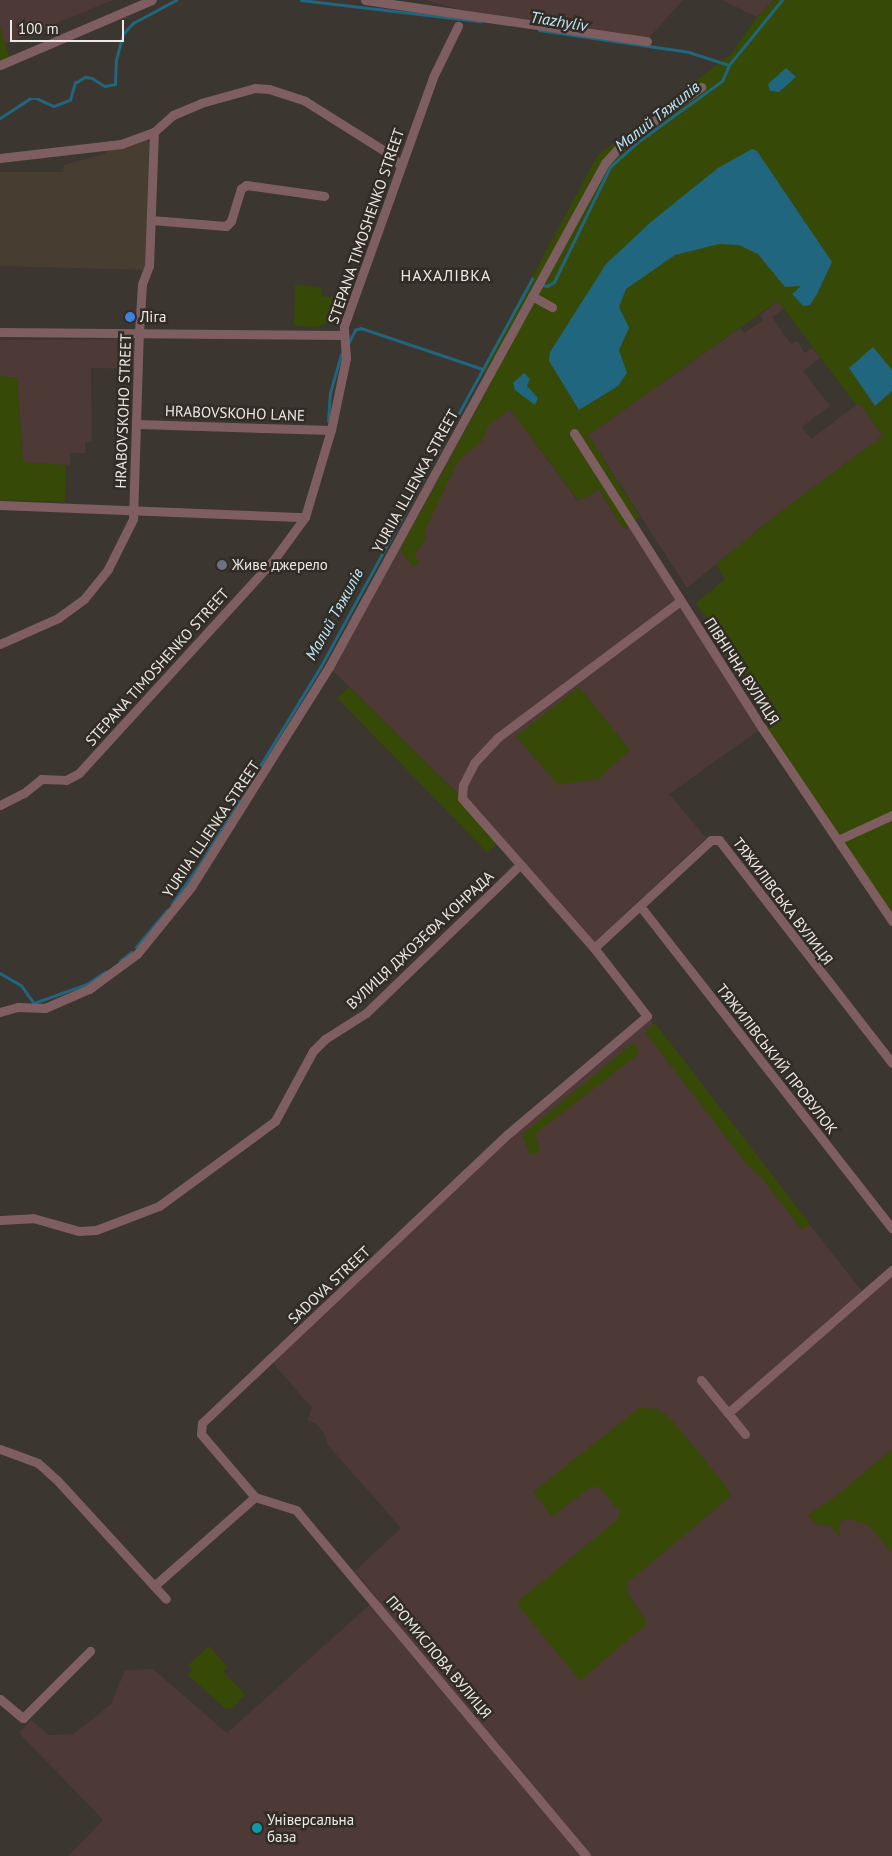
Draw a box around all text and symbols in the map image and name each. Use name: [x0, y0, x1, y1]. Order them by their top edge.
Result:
water label: Tiazhyliv: [529, 7, 589, 35]
scale bar: [12, 10, 126, 42]
text: 100 m: [18, 19, 59, 38]
water label: Малий Тяжилів: [611, 77, 703, 155]
street label: STEPANA TIMOSHENKO STREET: [324, 125, 408, 327]
district label: НАХАЛІВКА: [399, 265, 493, 285]
place label: Ліга: [140, 308, 166, 326]
marker: Ліга: [124, 311, 136, 323]
street label: HRABOVSKOHO STREET: [111, 333, 135, 489]
street label: HRABOVSKOHO LANE: [165, 402, 305, 424]
street label: YURIIA ILLIENKA STREET: [368, 406, 462, 556]
place label: Живе джерело: [232, 556, 328, 574]
marker: Живе джерело: [216, 559, 228, 571]
water label: Малий Тяжилів: [301, 564, 367, 664]
street label: STEPANA TIMOSHENKO STREET: [81, 584, 233, 750]
street label: ПІВНІЧНА ВУЛИЦЯ: [701, 614, 783, 728]
street label: YURIIA ILLIENKA STREET: [158, 757, 264, 901]
street label: ТЯЖИЛІВСЬКА ВУЛИЦЯ: [729, 833, 837, 969]
street label: ВУЛИЦЯ ДЖОЗЕФА КОНРАДА: [342, 867, 498, 1013]
street label: ТЯЖИЛІВСЬКИЙ ПРОВУЛОК: [713, 980, 841, 1138]
street label: SADOVA STREET: [284, 1242, 374, 1328]
street label: ПРОМИСЛОВА ВУЛИЦЯ: [382, 1592, 496, 1722]
place label: Універсальна база: [267, 1810, 354, 1845]
marker: Універсальна база: [251, 1822, 263, 1834]

